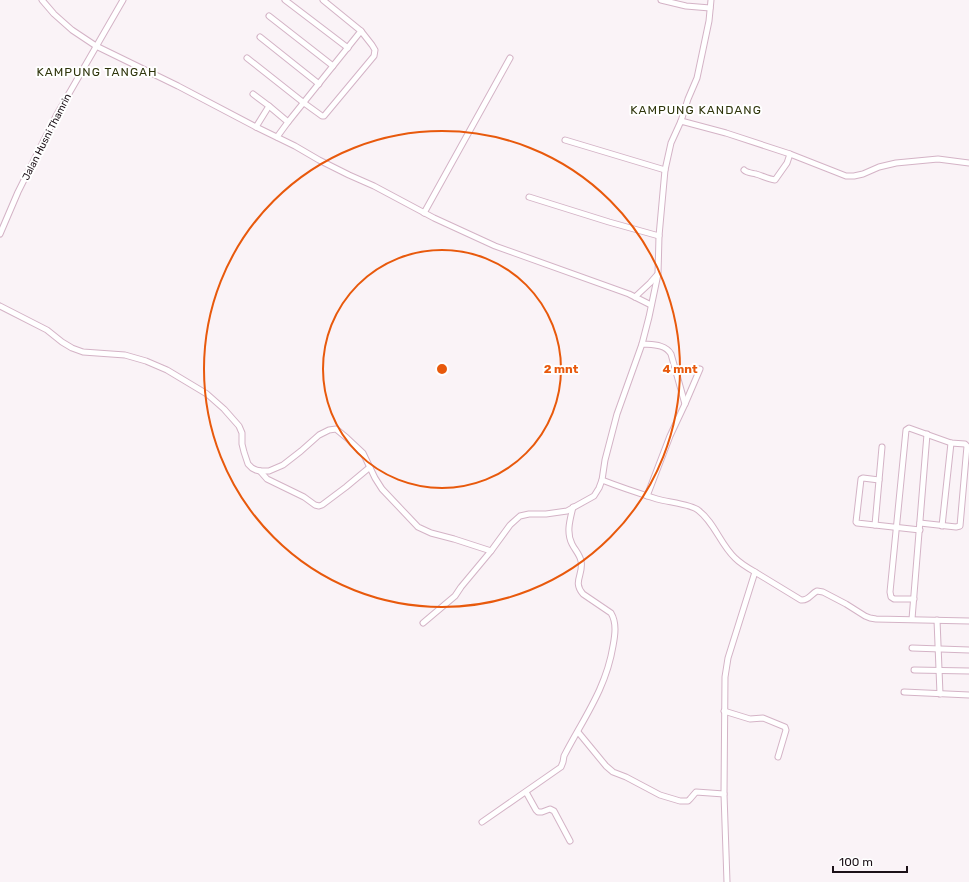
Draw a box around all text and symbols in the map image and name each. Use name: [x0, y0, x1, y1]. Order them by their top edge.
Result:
district label: KAMPUNG TANGAH: [36, 65, 158, 79]
street label: Jalan Husni Thamrin: [20, 92, 74, 182]
district label: KAMPUNG KANDANG: [630, 103, 762, 117]
centre of rings: [435, 362, 449, 376]
text: 2 mnt: [544, 362, 579, 376]
text: 4 mnt: [663, 362, 698, 376]
scale bar: [833, 848, 907, 874]
text: 100 m: [839, 855, 873, 869]

